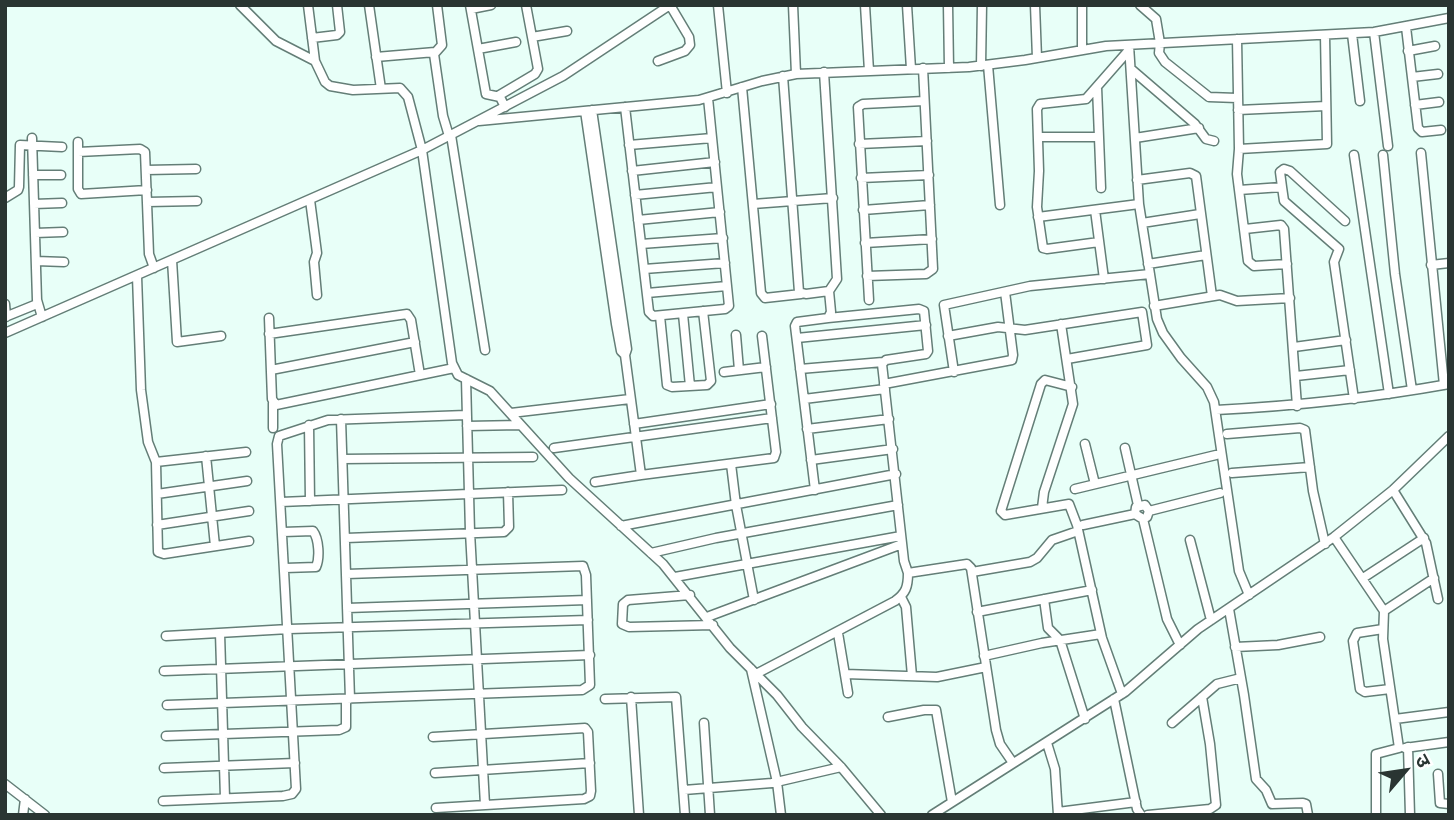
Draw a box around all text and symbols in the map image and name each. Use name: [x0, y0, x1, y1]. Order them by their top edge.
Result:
north arrow: [1370, 736, 1440, 806]
text: उ: [1411, 750, 1437, 771]

